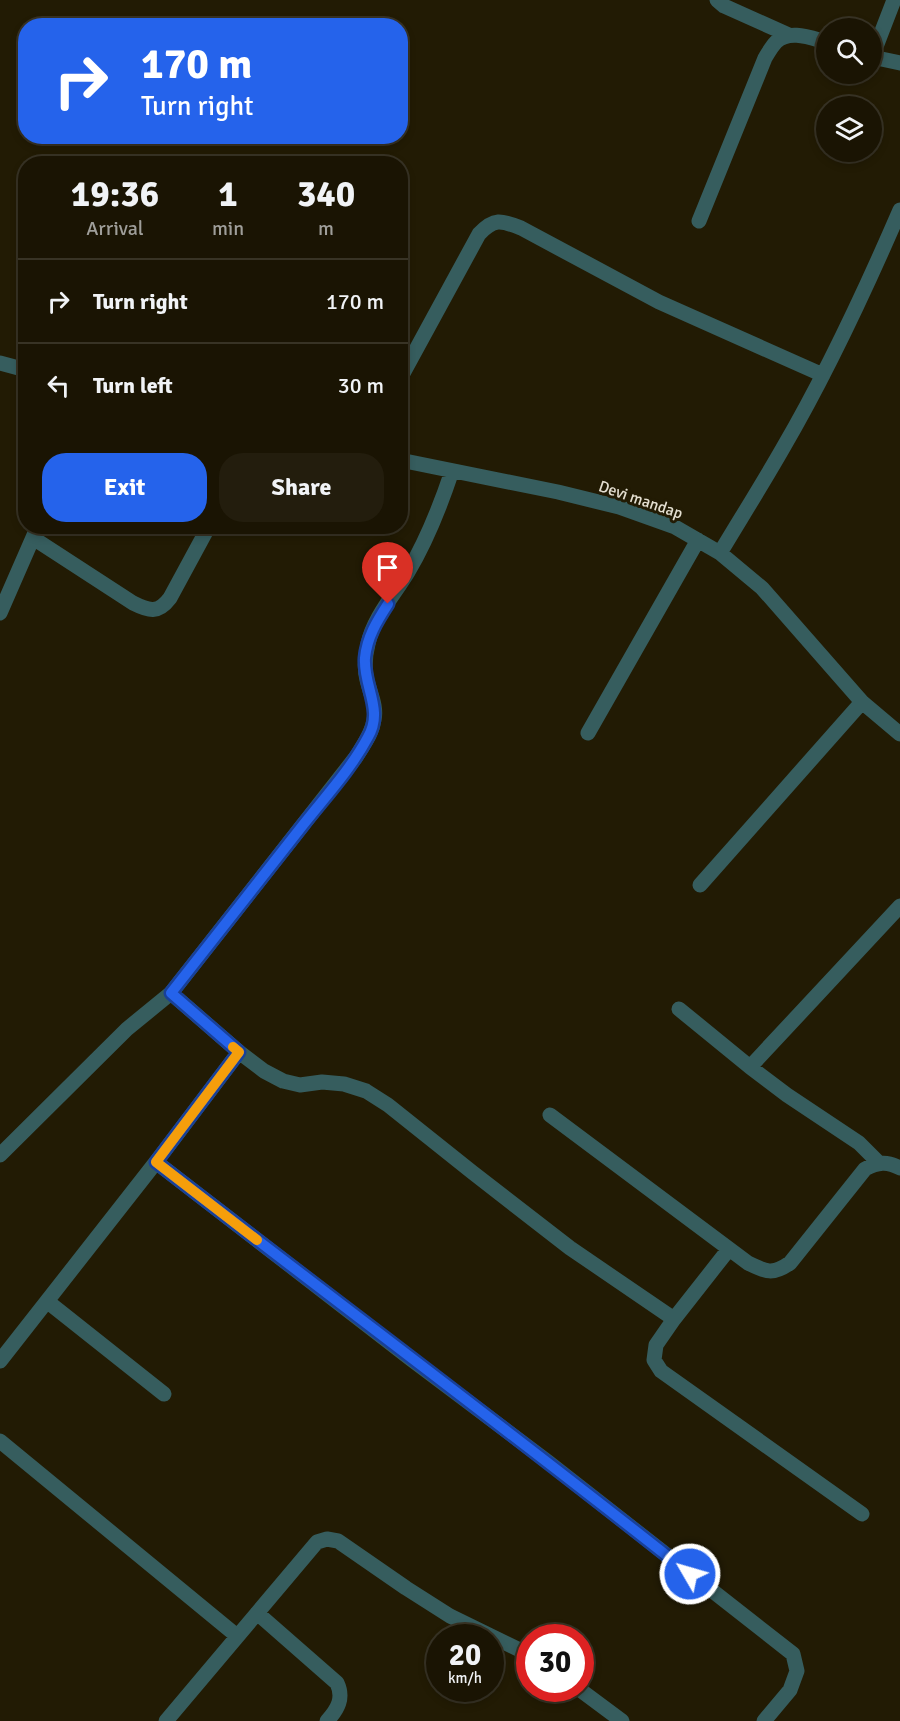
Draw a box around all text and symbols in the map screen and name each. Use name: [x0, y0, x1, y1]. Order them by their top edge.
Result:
map controls: [816, 18, 882, 162]
button: search: [816, 18, 882, 84]
text: 170 m: [141, 39, 252, 90]
icon: right: [42, 42, 120, 120]
text: Turn right: [141, 90, 254, 123]
button: layers: [816, 96, 882, 162]
text: 19:36: [71, 172, 159, 217]
text: 1: [218, 172, 238, 217]
text: 340: [297, 172, 355, 217]
text: Arrival: [86, 216, 144, 241]
text: min: [212, 216, 244, 241]
text: m: [318, 216, 334, 241]
icon: right: [42, 285, 75, 318]
text: Turn right: [93, 288, 188, 315]
text: 170 m: [326, 288, 384, 315]
icon: left: [42, 369, 75, 402]
text: Turn left: [93, 372, 173, 399]
text: 30 m: [338, 372, 384, 399]
button: Exit: [42, 453, 207, 522]
button: Share: [219, 453, 384, 522]
street label: Devi mandap: [596, 476, 685, 524]
pin: [362, 542, 413, 604]
icon: arrive: [371, 551, 404, 584]
position arrow: [658, 1542, 722, 1606]
speed limit sign: 30: [516, 1624, 594, 1702]
text: 20: [449, 1637, 481, 1674]
text: km/h: [448, 1669, 482, 1687]

